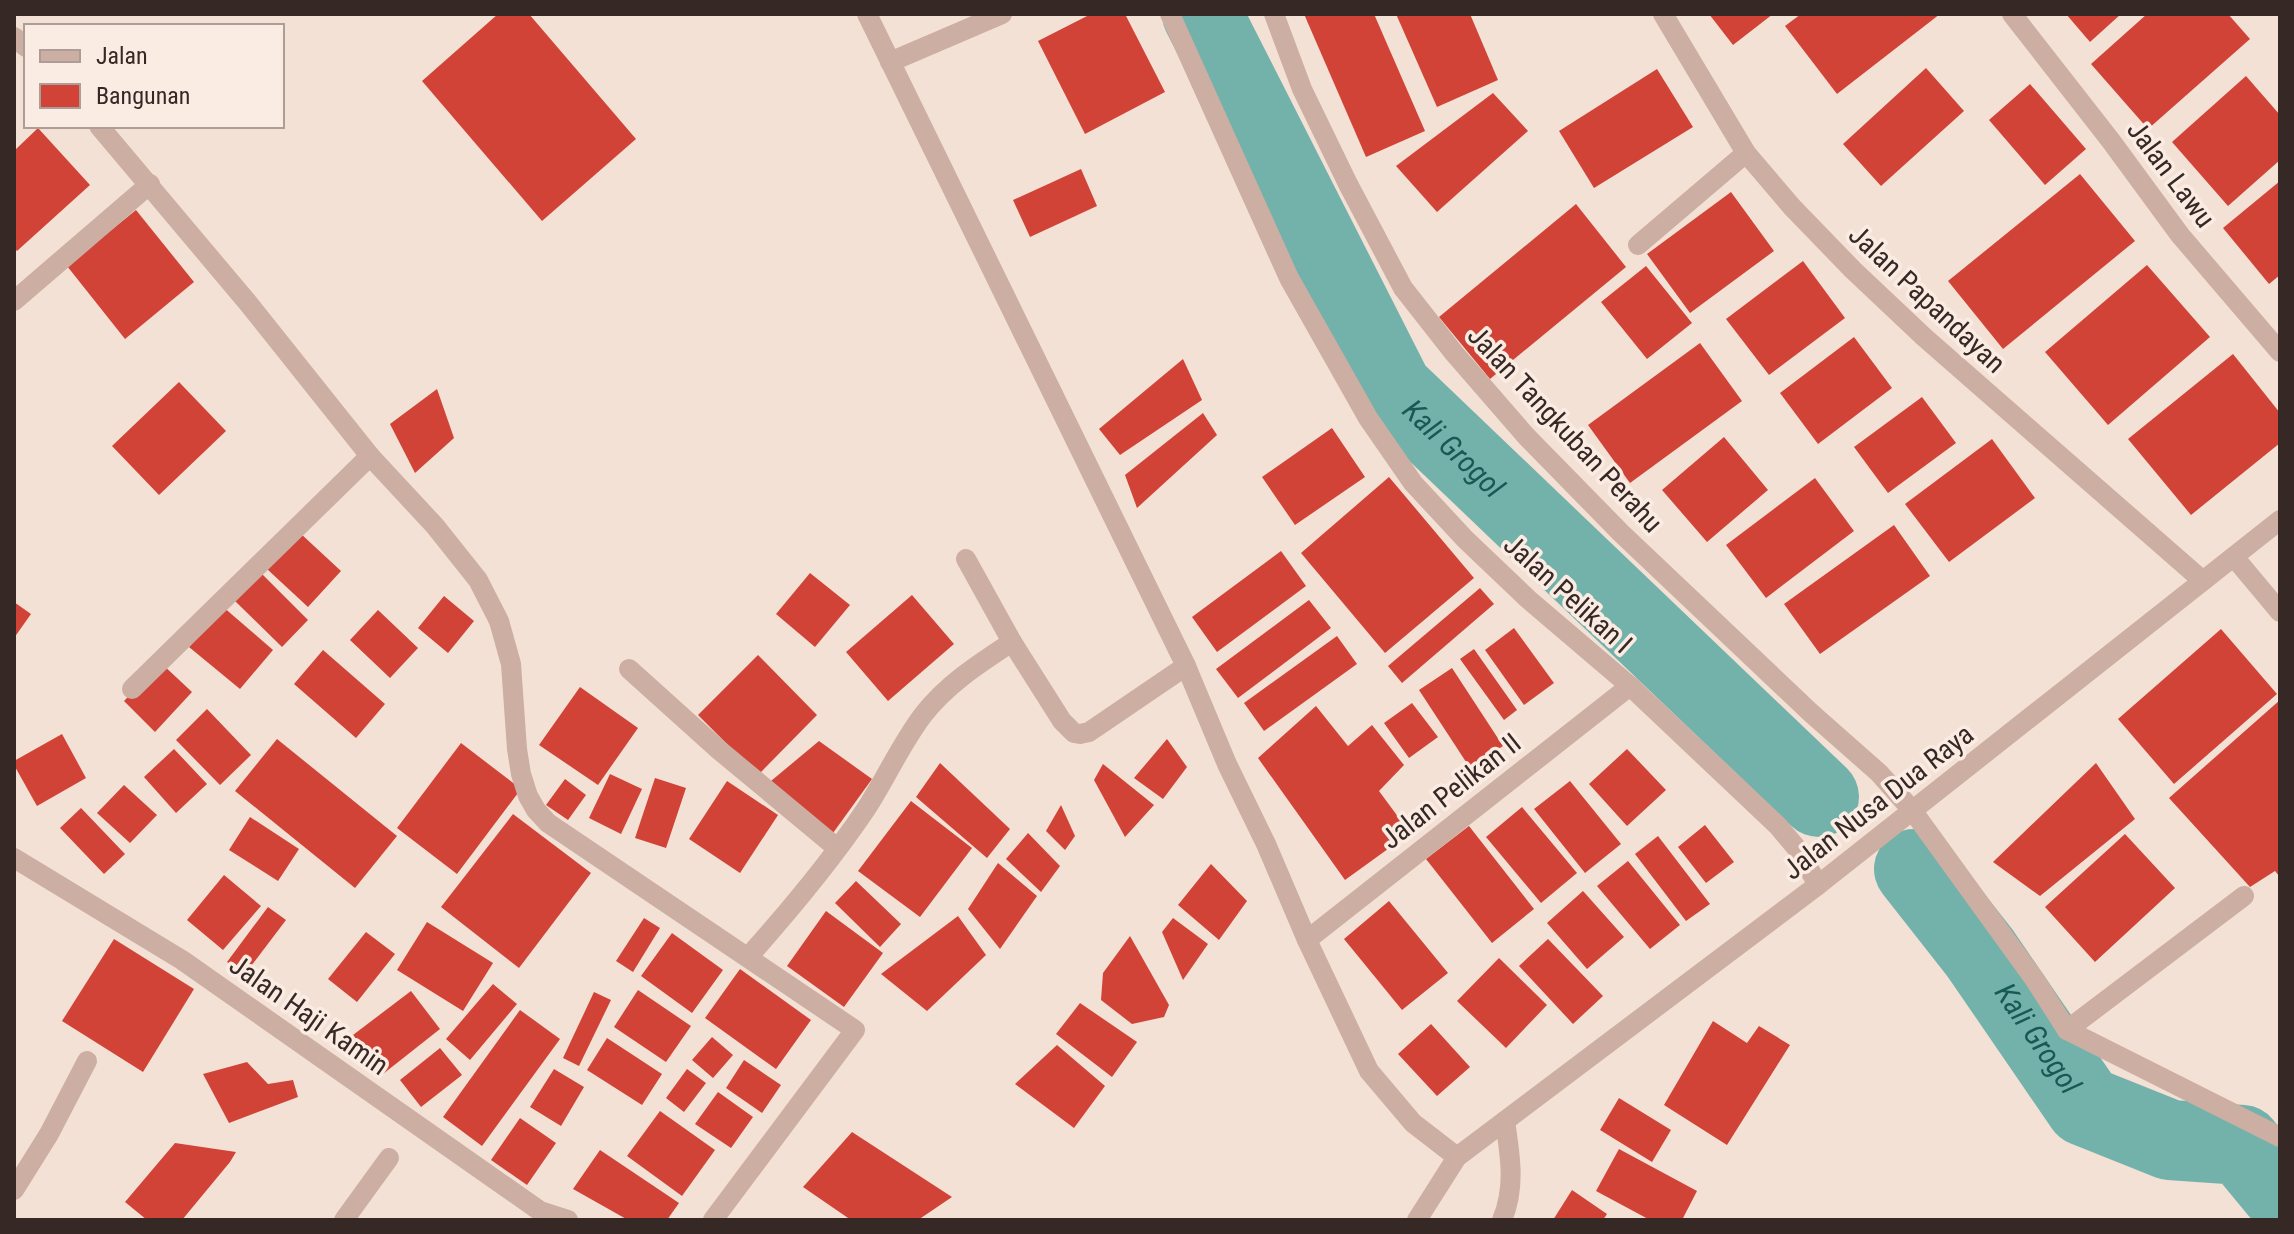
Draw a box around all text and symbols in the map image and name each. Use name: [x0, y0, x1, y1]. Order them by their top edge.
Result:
legend: [24, 24, 284, 128]
text: Jalan: [96, 42, 148, 70]
text: Bangunan: [96, 82, 190, 110]
street label: Jalan Lawu: [2120, 114, 2222, 234]
street label: Jalan Papandayan: [1842, 218, 2012, 380]
street label: Jalan Tangkuban Perahu: [1461, 319, 1669, 539]
water label: Kali Grogol: [1396, 392, 1512, 505]
street label: Jalan Pelikan I: [1497, 528, 1639, 660]
street label: Jalan Nusa Dua Raya: [1776, 717, 1980, 887]
street label: Jalan Pelikan II: [1375, 726, 1527, 856]
street label: Jalan Haji Kamin: [223, 948, 395, 1082]
water label: Kali Grogol: [1988, 976, 2089, 1100]

